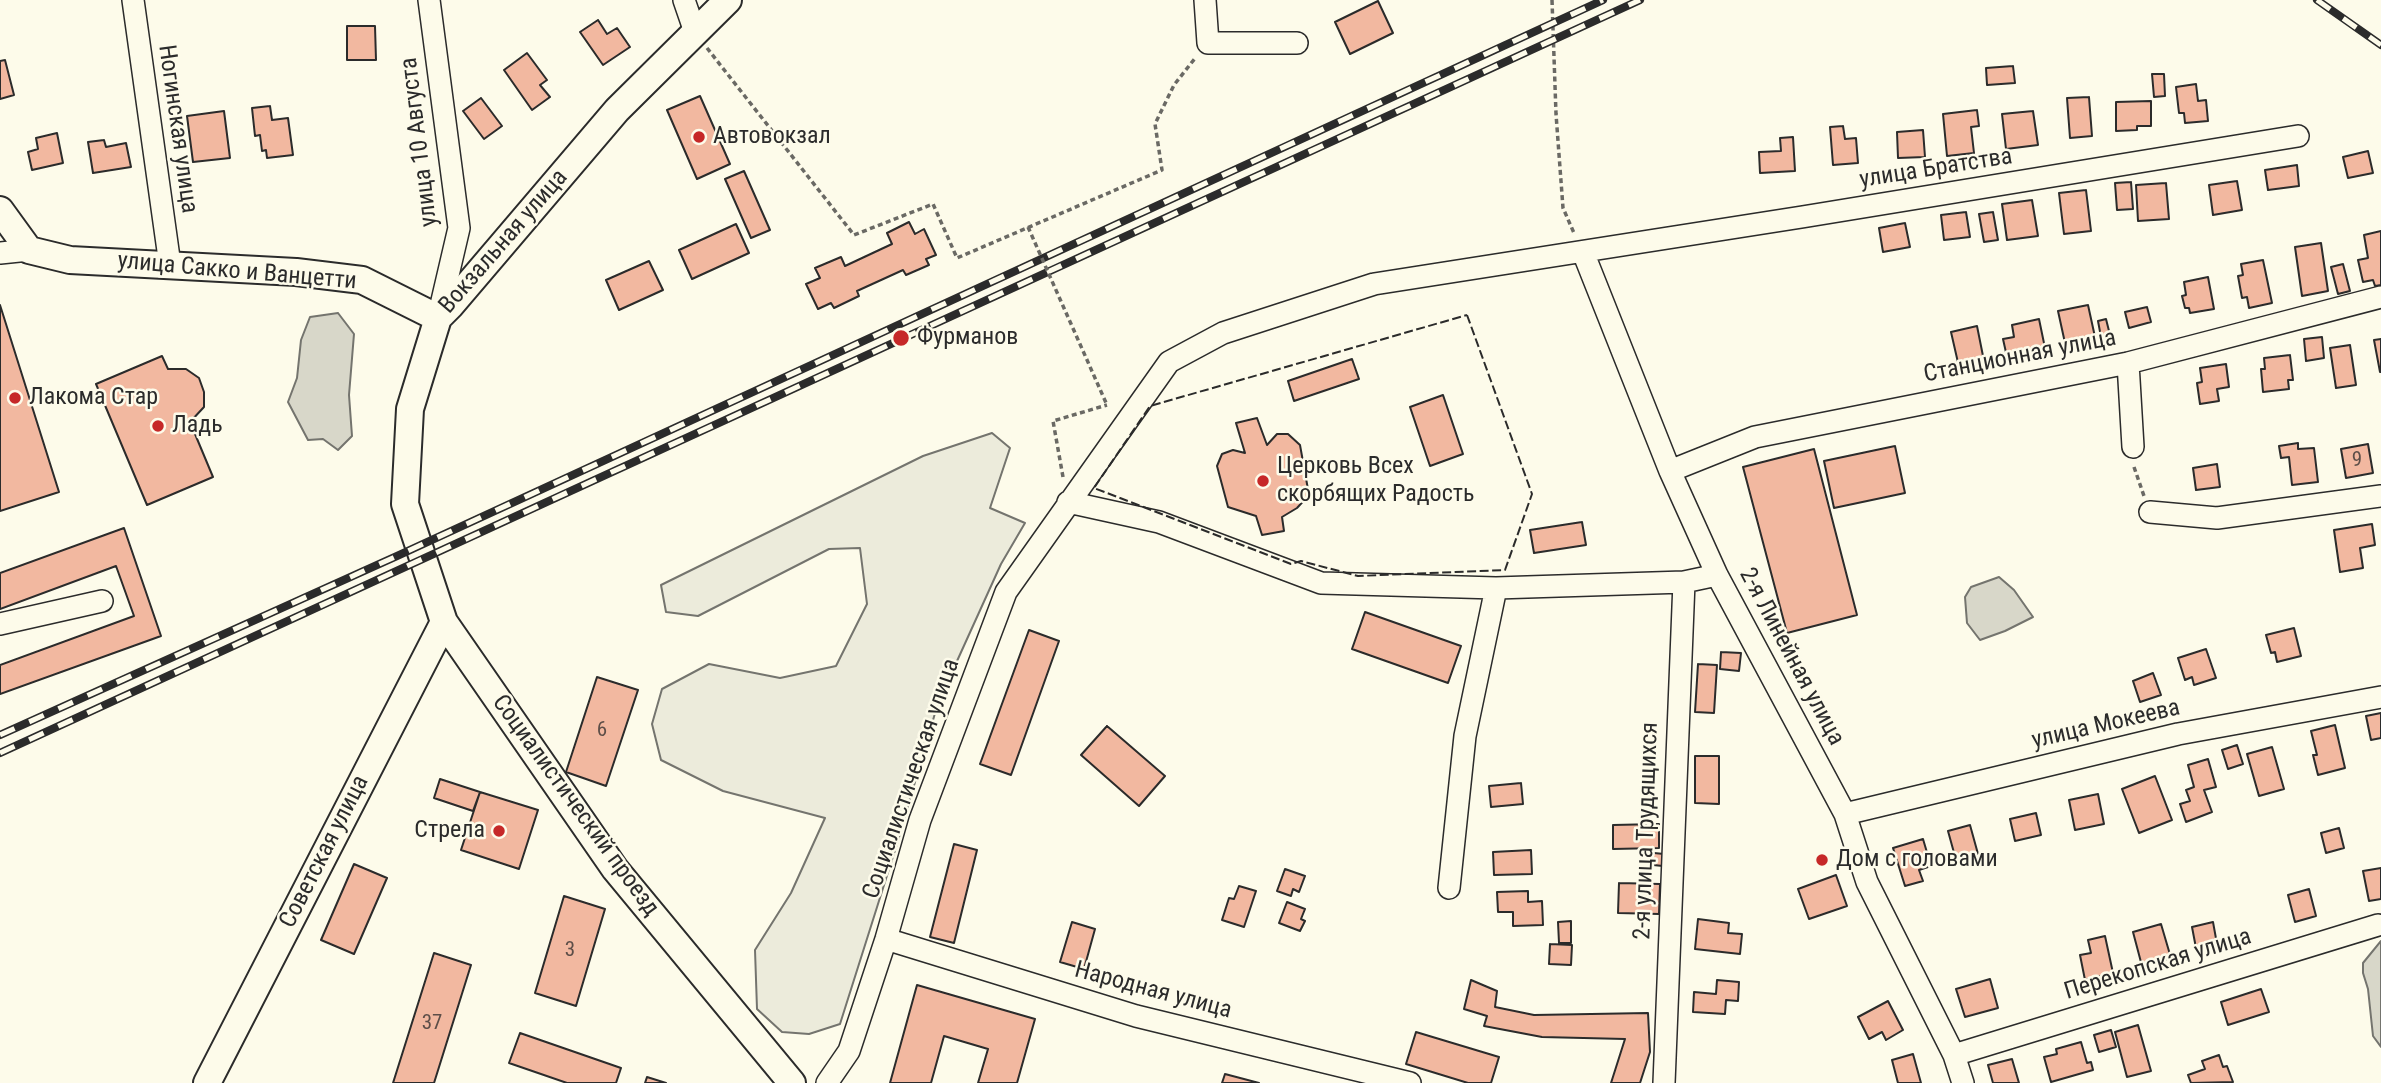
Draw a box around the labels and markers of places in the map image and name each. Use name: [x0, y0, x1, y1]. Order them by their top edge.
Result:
place label: Автовокзал: [713, 123, 831, 151]
marker: Автовокзал: [691, 129, 707, 145]
place label: Фурманов: [917, 324, 1018, 352]
marker: Фурманов: [891, 328, 911, 348]
place label: Лакома Стар: [29, 384, 158, 412]
marker: Лакома Стар: [7, 390, 23, 406]
place label: Ладь: [172, 412, 223, 440]
marker: Ладь: [150, 418, 166, 434]
place label: Церковь Всех скорбящих Радость: [1277, 453, 1474, 509]
marker: Церковь Всех скорбящих Радость: [1255, 473, 1271, 489]
place label: Стрела: [414, 817, 485, 845]
marker: Стрела: [491, 823, 507, 839]
place label: Дом с головами: [1836, 846, 1998, 874]
marker: Дом с головами: [1814, 852, 1830, 868]

